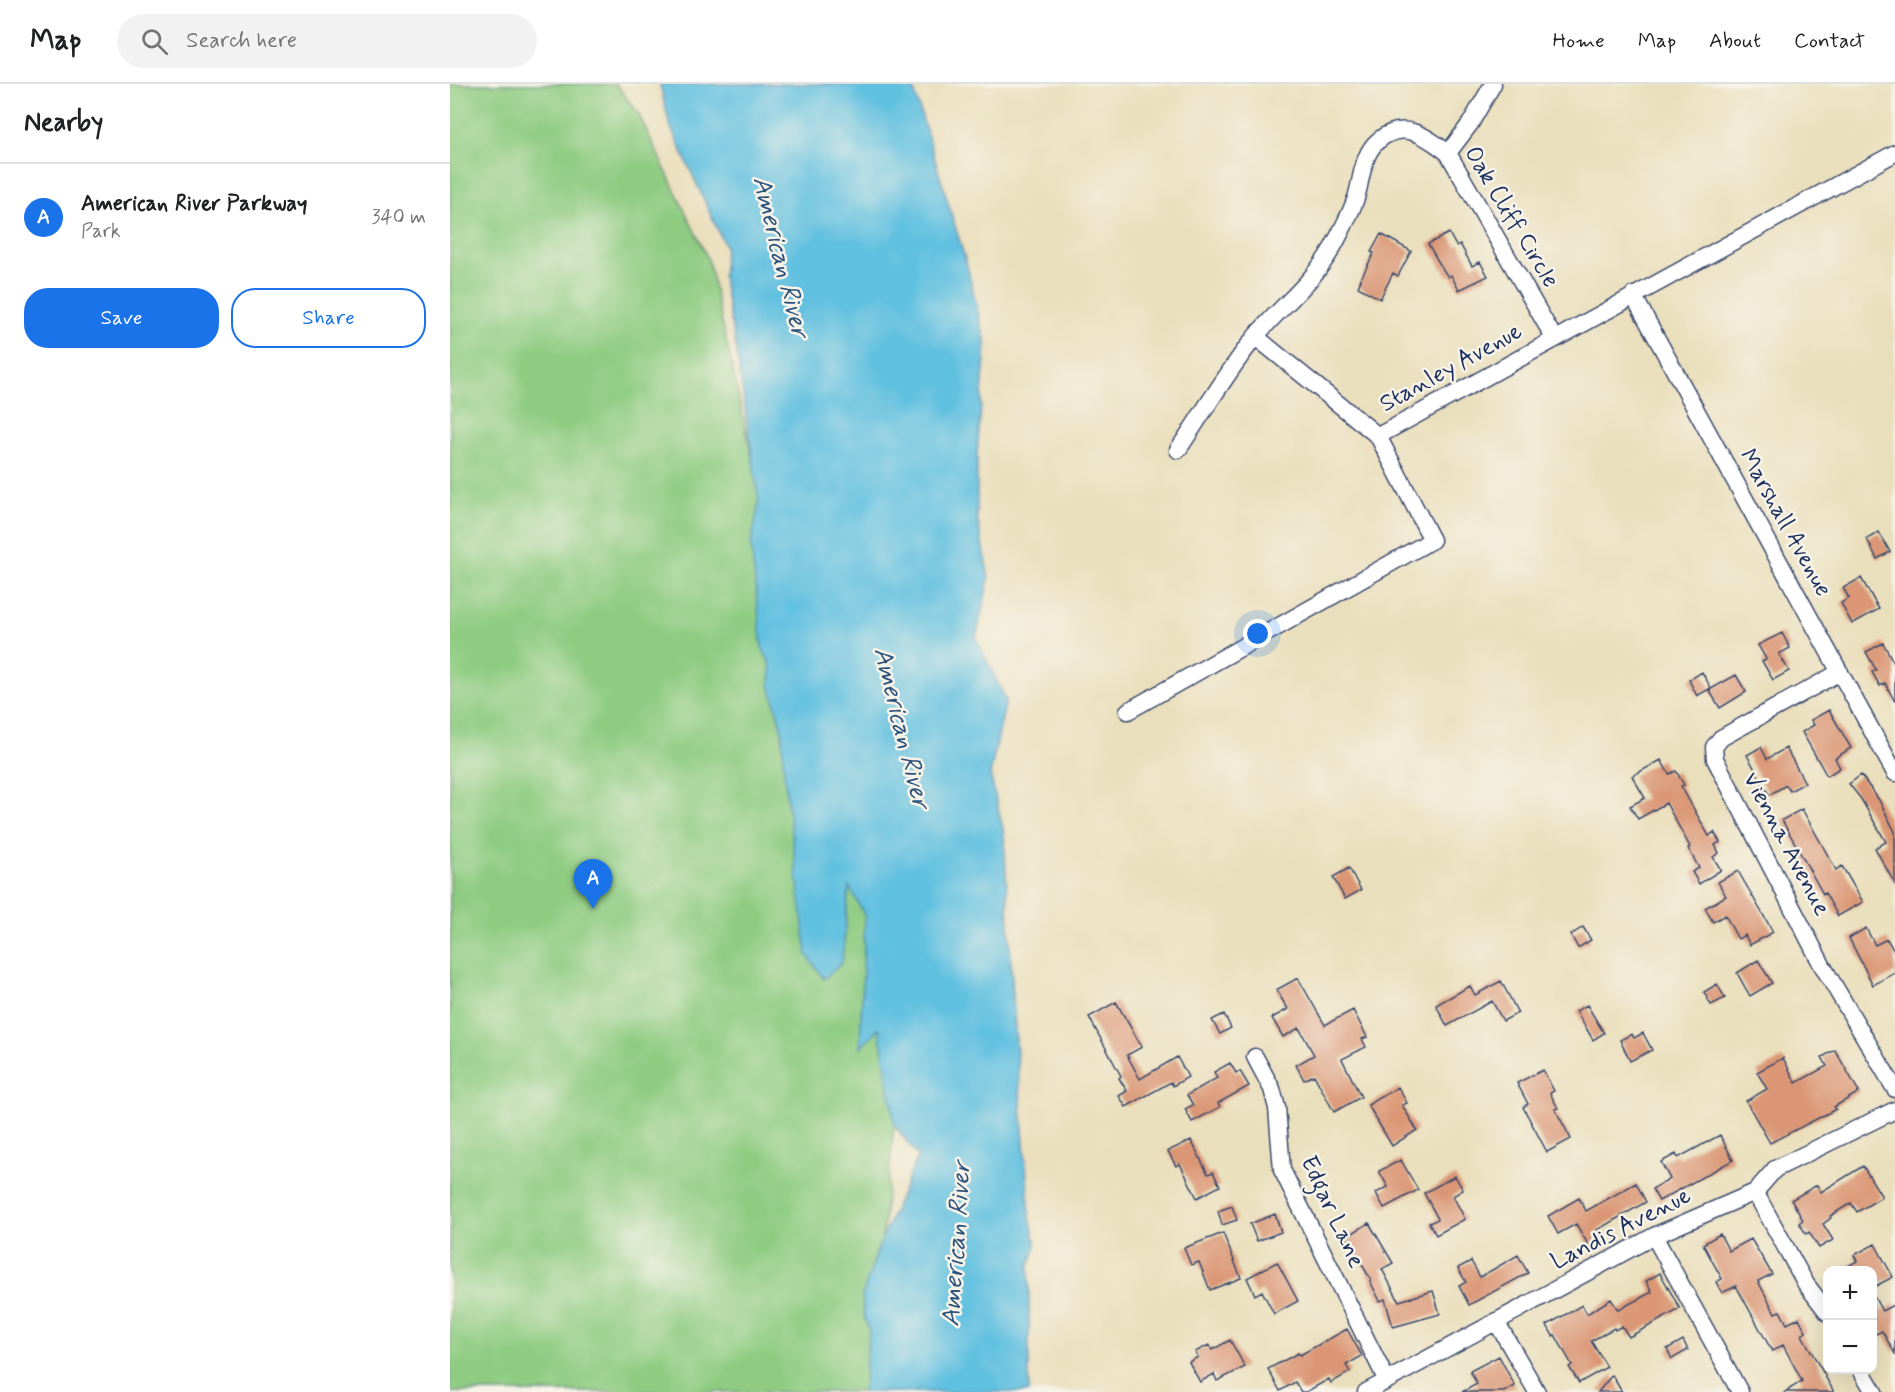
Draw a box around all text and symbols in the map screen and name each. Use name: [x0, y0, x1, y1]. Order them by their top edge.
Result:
search box: [117, 14, 537, 68]
text: Map: [30, 23, 81, 60]
icon: search: [138, 25, 171, 58]
text: Search here: [186, 27, 297, 55]
text: Home: [1553, 27, 1605, 55]
text: Map: [1638, 27, 1676, 55]
text: About: [1709, 27, 1761, 55]
text: Contact: [1794, 27, 1865, 55]
text: Nearby: [24, 106, 103, 140]
street label: Oak Cliff Circle: [1456, 140, 1566, 294]
water label: American River: [744, 173, 817, 344]
text: American River Parkway: [81, 190, 307, 218]
text: A: [37, 204, 50, 231]
text: 340 m: [371, 204, 426, 231]
text: Park: [81, 218, 121, 245]
button: Save: [24, 288, 219, 348]
button: Share: [231, 288, 426, 348]
street label: Stanley Avenue: [1374, 316, 1528, 420]
street label: Marshall Avenue: [1732, 444, 1838, 602]
your location: [1243, 619, 1272, 648]
water label: American River: [865, 644, 938, 815]
street label: Vienna Avenue: [1735, 767, 1837, 922]
pin: A: [574, 860, 612, 909]
street label: Edgar Lane: [1290, 1151, 1371, 1274]
water label: American River: [934, 1157, 980, 1328]
street label: Landis Avenue: [1546, 1180, 1696, 1278]
map controls: [1823, 1266, 1877, 1374]
button: +: [1823, 1266, 1877, 1320]
button: −: [1823, 1320, 1877, 1374]

